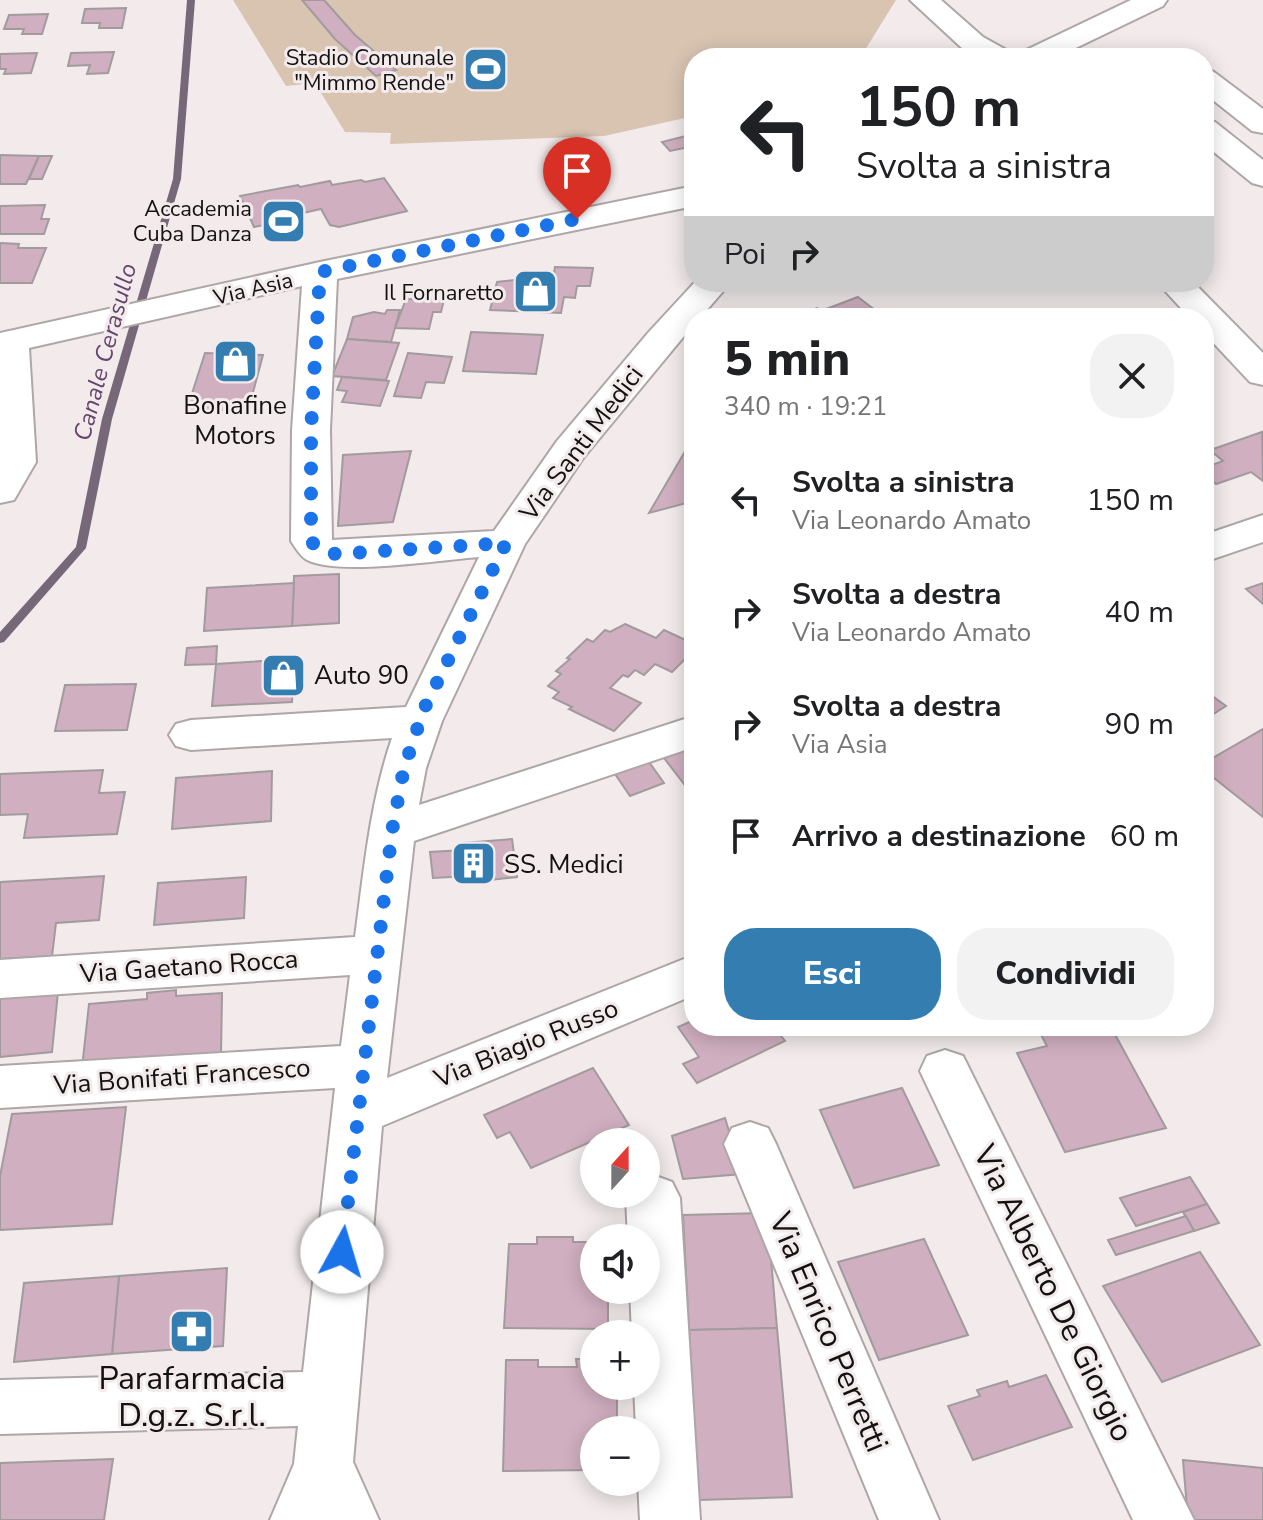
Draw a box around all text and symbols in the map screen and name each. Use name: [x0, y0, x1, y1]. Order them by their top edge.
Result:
place label: Stadio Comunale "Mimmo Rende": [286, 43, 454, 98]
sports icon: Stadio Comunale "Mimmo Rende": [461, 46, 509, 94]
text: 150 m: [856, 69, 1021, 146]
icon: left: [724, 80, 828, 184]
pin: [543, 137, 611, 219]
text: Svolta a sinistra: [856, 142, 1112, 191]
icon: arrive: [555, 149, 599, 193]
place label: Accademia Cuba Danza: [133, 194, 252, 249]
sports icon: Accademia Cuba Danza: [259, 197, 307, 245]
icon: right: [782, 232, 826, 276]
text: Poi: [724, 234, 766, 275]
water label: Canale Cerasullo: [66, 260, 144, 444]
street label: Via Asia: [209, 265, 296, 313]
shop icon: Il Fornaretto: [511, 268, 559, 316]
place label: Il Fornaretto: [384, 278, 504, 308]
text: 5 min: [724, 326, 850, 392]
button: close: [1090, 334, 1174, 418]
shop icon: Bonafine Motors: [211, 338, 259, 386]
street label: Via Santi Medici: [511, 358, 651, 529]
place label: Bonafine Motors: [183, 388, 287, 453]
text: 340 m · 19:21: [724, 389, 887, 424]
text: Svolta a sinistra: [792, 462, 1015, 503]
icon: left: [724, 478, 768, 522]
text: 150 m: [1087, 480, 1174, 521]
text: Via Leonardo Amato: [792, 503, 1031, 538]
text: Svolta a destra: [792, 574, 1002, 615]
icon: right: [724, 590, 768, 634]
text: 40 m: [1105, 592, 1174, 633]
text: Via Leonardo Amato: [792, 615, 1031, 650]
shop icon: Auto 90: [259, 651, 307, 699]
place label: Auto 90: [314, 658, 409, 693]
text: Svolta a destra: [792, 686, 1002, 727]
icon: right: [724, 702, 768, 746]
text: 90 m: [1105, 704, 1174, 745]
text: Via Asia: [792, 727, 888, 762]
icon: arrive: [724, 814, 768, 858]
text: Arrivo a destinazione: [792, 816, 1086, 857]
text: 60 m: [1110, 816, 1179, 857]
building icon: SS. Medici: [449, 840, 497, 888]
place label: SS. Medici: [504, 847, 624, 882]
button: Esci: [724, 928, 941, 1020]
button: Condividi: [957, 928, 1174, 1020]
street label: Via Gaetano Rocca: [78, 941, 299, 992]
street label: Via Biagio Russo: [428, 991, 623, 1097]
street label: Via Bonifati Francesco: [51, 1050, 312, 1103]
north arrow: [580, 1128, 660, 1208]
map controls: [580, 1128, 660, 1496]
street label: Via Alberto De Giorgio: [963, 1137, 1144, 1449]
street label: Via Enrico Perretti: [758, 1205, 898, 1459]
position arrow: [300, 1210, 384, 1294]
button: sound: [580, 1224, 660, 1304]
pharmacy icon: Parafarmacia D.g.z. S.r.l.: [168, 1307, 216, 1355]
button: +: [580, 1320, 660, 1400]
place label: Parafarmacia D.g.z. S.r.l.: [98, 1357, 286, 1437]
button: −: [580, 1416, 660, 1496]

